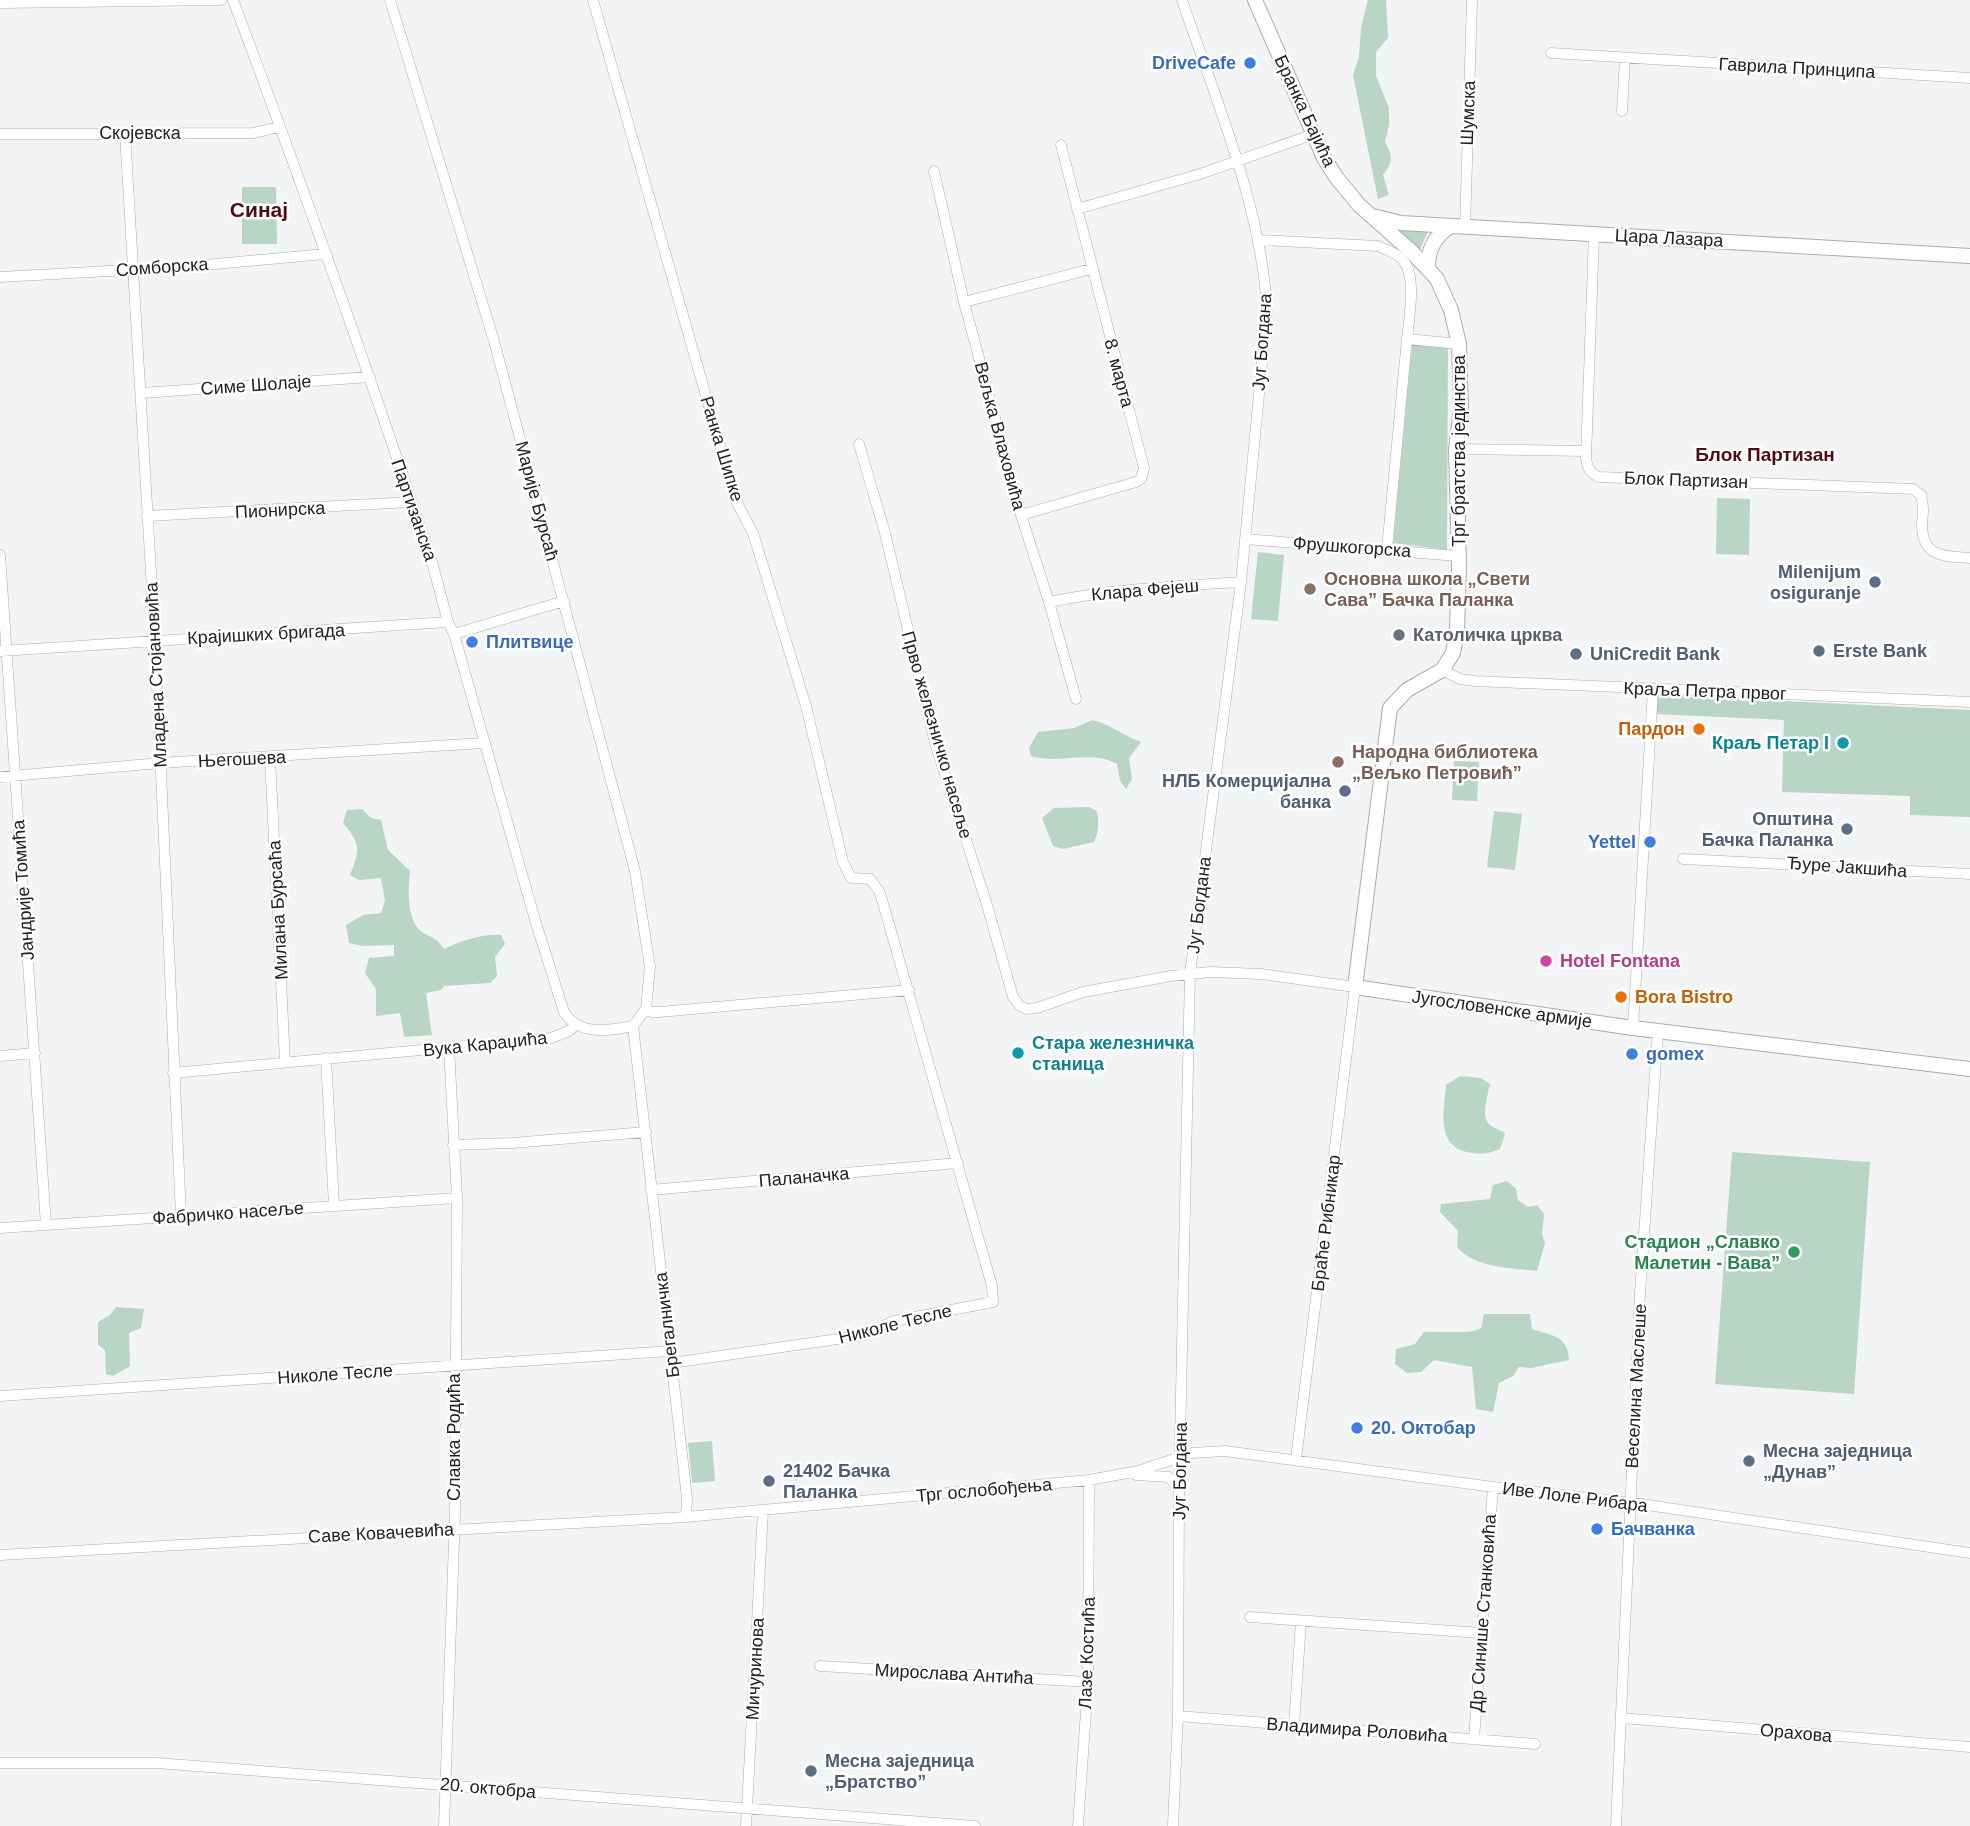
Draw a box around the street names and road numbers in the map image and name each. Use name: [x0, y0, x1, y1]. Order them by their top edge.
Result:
street label: Бранка Бајића: [1270, 52, 1340, 171]
street label: Гаврила Принципа: [1718, 54, 1877, 82]
street label: Шумска: [1457, 79, 1479, 146]
street label: Скојевска: [99, 123, 182, 143]
street label: Цара Лазара: [1614, 225, 1725, 251]
street label: Сомборска: [115, 254, 210, 280]
street label: Југ Богдана: [1249, 292, 1275, 391]
street label: 8. марта: [1100, 337, 1138, 410]
street label: Трг братства јединства: [1449, 354, 1469, 547]
street label: Вељка Влаховића: [971, 360, 1030, 513]
street label: Симе Шолаје: [200, 371, 312, 399]
street label: Ранка Шипке: [696, 394, 748, 504]
street label: Марије Бурсаћ: [511, 439, 563, 563]
street label: Партизанска: [387, 456, 441, 564]
street label: Блок Партизан: [1624, 468, 1748, 492]
street label: Пионирска: [234, 498, 327, 522]
street label: Фрушкогорска: [1292, 533, 1413, 561]
street label: Клара Фејеш: [1090, 575, 1200, 605]
street label: Младена Стојановића: [141, 581, 171, 768]
street label: Крајишких бригада: [187, 620, 346, 648]
street label: Прво железничко насеље: [898, 629, 976, 841]
street label: Краља Петра првог: [1623, 678, 1787, 704]
street label: Његошева: [197, 747, 288, 771]
street label: Јандрије Томића: [8, 818, 38, 961]
street label: Милана Бурсаћа: [264, 839, 292, 980]
street label: Ђуре Јакшића: [1786, 853, 1909, 881]
street label: Југ Богдана: [1183, 854, 1215, 955]
street label: Југословенске армије: [1411, 986, 1593, 1032]
street label: Вука Караџића: [422, 1027, 549, 1060]
street label: Браће Рибникар: [1308, 1154, 1344, 1292]
street label: Паланачка: [758, 1163, 851, 1191]
street label: Фабричко насеље: [152, 1198, 304, 1228]
street label: Брегалничка: [650, 1270, 683, 1379]
street label: Николе Тесле: [836, 1300, 954, 1348]
street label: Веселина Маслеше: [1622, 1303, 1650, 1469]
street label: Николе Тесле: [277, 1360, 393, 1388]
street label: Славка Родића: [444, 1372, 464, 1501]
street label: Југ Богдана: [1169, 1421, 1191, 1520]
street label: Трг ослобођења: [915, 1474, 1054, 1506]
street label: Иве Лоле Рибара: [1501, 1478, 1650, 1516]
street label: Др Синише Станковића: [1466, 1512, 1500, 1713]
street label: Саве Ковачевића: [308, 1519, 455, 1547]
street label: Лазе Костића: [1075, 1595, 1099, 1710]
street label: Мичуринова: [742, 1616, 768, 1721]
street label: Мирослава Антића: [874, 1660, 1035, 1688]
street label: Владимира Роловића: [1266, 1714, 1449, 1746]
street label: Орахова: [1759, 1720, 1834, 1746]
street label: 20. октобра: [439, 1774, 538, 1802]

